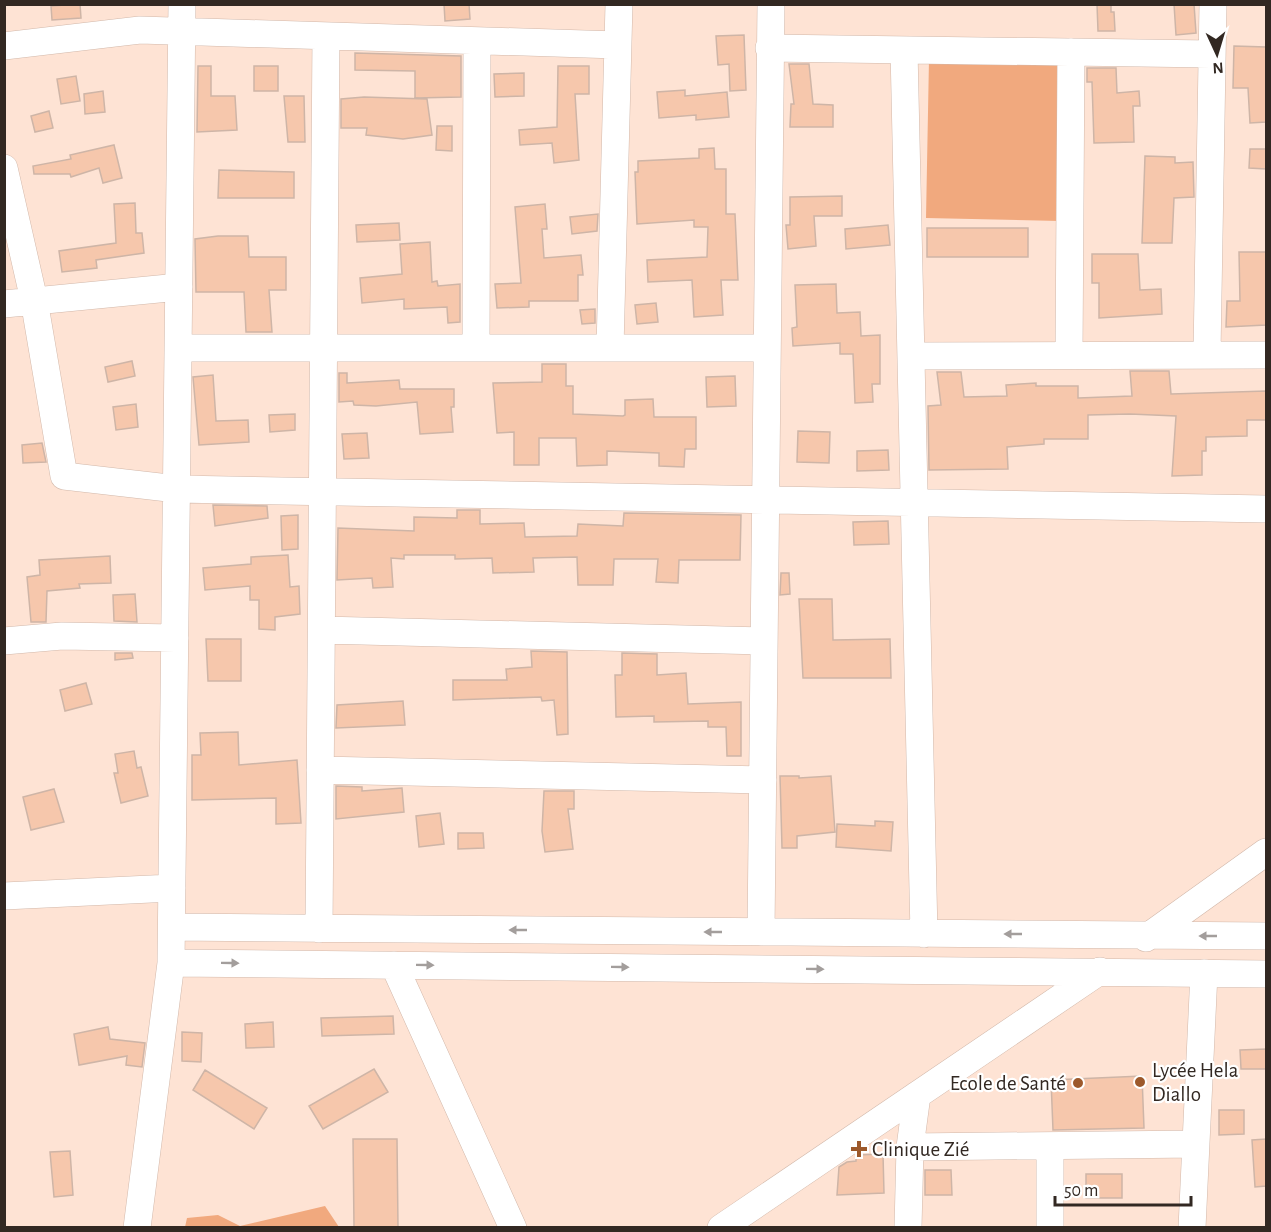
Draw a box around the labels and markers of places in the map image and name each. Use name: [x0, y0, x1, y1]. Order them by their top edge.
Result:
place label: Lycée Hela Diallo: [1152, 1060, 1239, 1105]
place label: Ecole de Santé: [950, 1073, 1066, 1094]
marker: Lycée Hela Diallo: [1133, 1075, 1147, 1089]
marker: Ecole de Santé: [1071, 1076, 1085, 1090]
place label: Clinique Zié: [872, 1139, 970, 1160]
marker: Clinique Zié: [850, 1140, 868, 1158]

